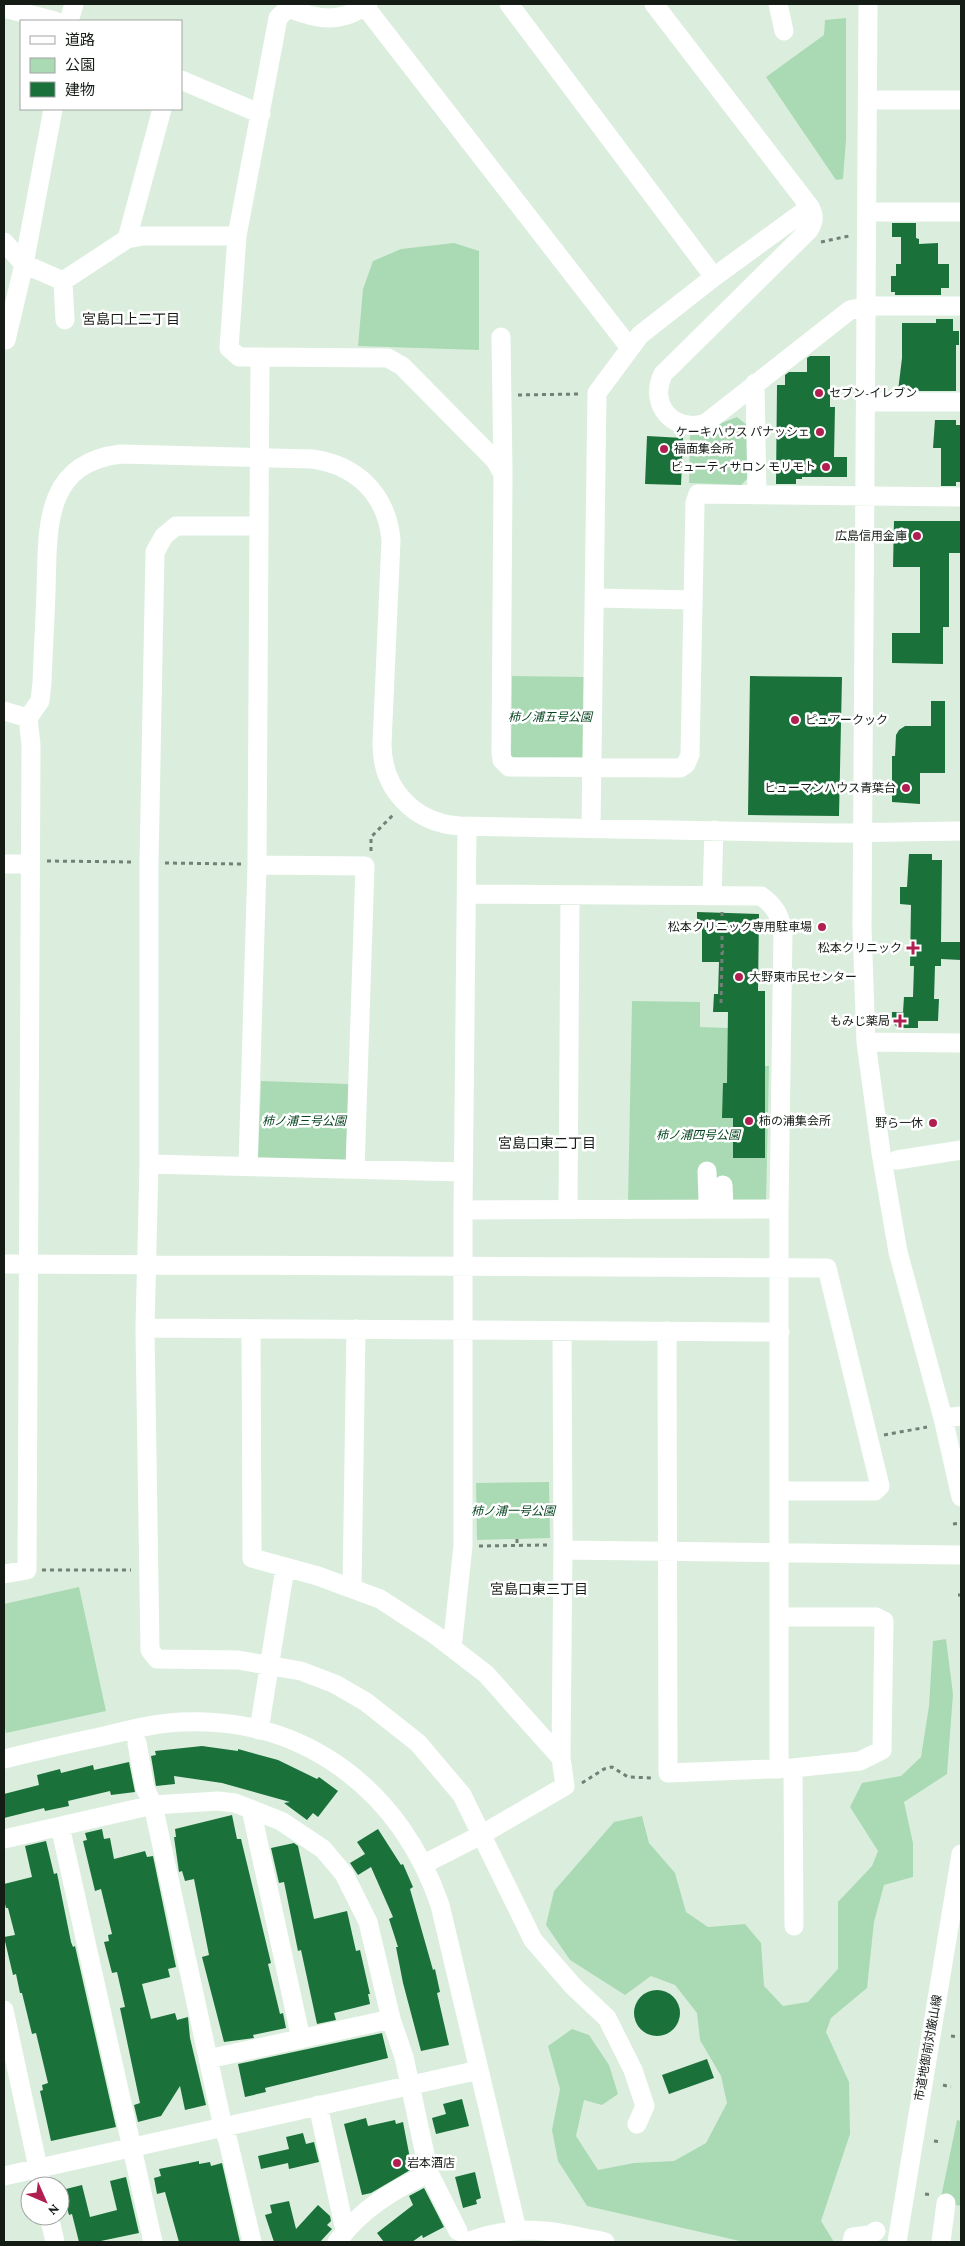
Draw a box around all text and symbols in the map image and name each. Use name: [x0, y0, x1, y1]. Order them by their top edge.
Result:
legend: [20, 20, 182, 110]
text: 道路: [65, 32, 95, 48]
text: 公園: [65, 57, 95, 73]
text: 建物: [65, 82, 95, 98]
district label: 宮島口上二丁目: [82, 311, 180, 327]
place label: セブン-イレブン: [829, 386, 917, 400]
marker: セブン-イレブン: [813, 387, 825, 399]
place label: ケーキハウス パナッシェ: [676, 425, 810, 439]
marker: ケーキハウス パナッシェ: [814, 426, 826, 438]
place label: 福面集会所: [674, 442, 734, 456]
marker: 福面集会所: [658, 443, 670, 455]
place label: ビューティサロン モリモト: [670, 460, 816, 474]
marker: ビューティサロン モリモト: [820, 461, 832, 473]
place label: 広島信用金庫: [835, 529, 907, 543]
marker: 広島信用金庫: [911, 530, 923, 542]
park label: 柿ノ浦五号公園: [508, 710, 594, 724]
place label: ピュアークック: [805, 713, 888, 727]
marker: ピュアークック: [789, 714, 801, 726]
place label: ヒューマンハウス青葉台: [764, 781, 896, 795]
marker: ヒューマンハウス青葉台: [900, 782, 912, 794]
place label: 松本クリニック専用駐車場: [668, 920, 812, 934]
marker: 松本クリニック専用駐車場: [816, 921, 828, 933]
place label: 松本クリニック: [818, 941, 902, 955]
marker: 松本クリニック: [906, 941, 920, 955]
place label: 大野東市民センター: [749, 970, 857, 984]
marker: 大野東市民センター: [733, 971, 745, 983]
place label: もみじ薬局: [830, 1014, 890, 1028]
marker: もみじ薬局: [894, 1015, 906, 1027]
park label: 柿ノ浦三号公園: [262, 1114, 348, 1128]
place label: 柿の浦集会所: [759, 1114, 831, 1128]
marker: 柿の浦集会所: [743, 1115, 755, 1127]
place label: 野ら一休: [875, 1116, 923, 1130]
marker: 野ら一休: [927, 1117, 939, 1129]
park label: 柿ノ浦四号公園: [656, 1128, 742, 1142]
district label: 宮島口東二丁目: [498, 1135, 596, 1151]
park label: 柿ノ浦一号公園: [471, 1504, 557, 1518]
district label: 宮島口東三丁目: [490, 1581, 588, 1597]
street label: 市道地御前対厳山線: [912, 1994, 944, 2102]
place label: 岩本酒店: [407, 2156, 455, 2170]
marker: 岩本酒店: [391, 2157, 403, 2169]
north arrow: [20, 2176, 70, 2226]
text: N: [45, 2201, 63, 2220]

